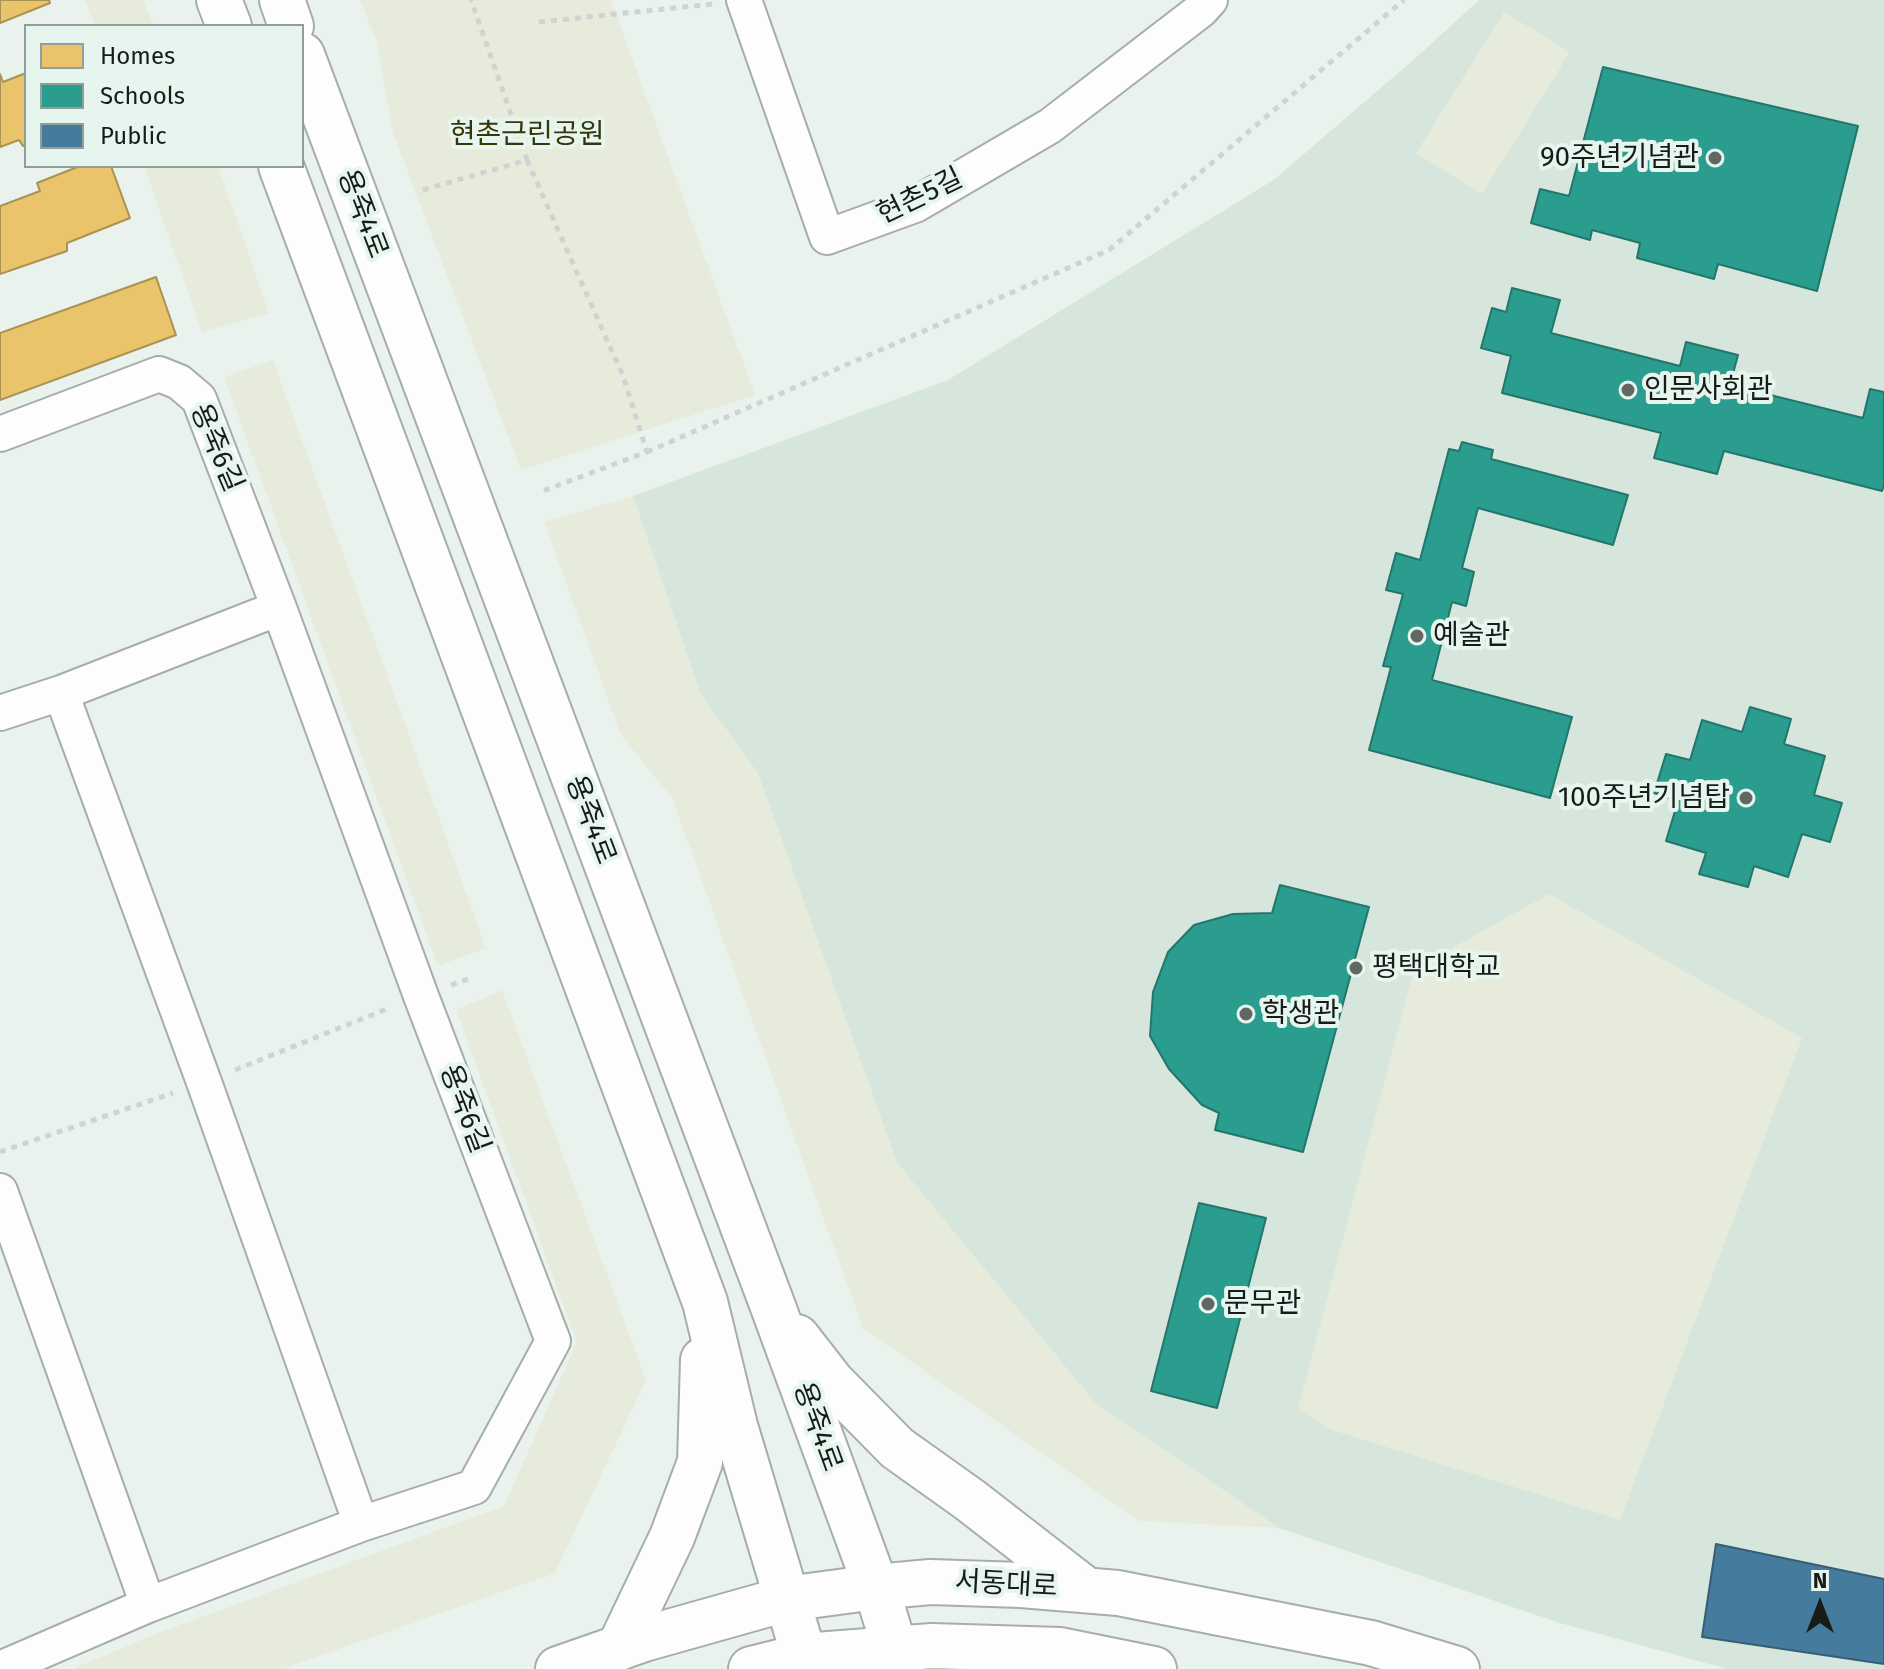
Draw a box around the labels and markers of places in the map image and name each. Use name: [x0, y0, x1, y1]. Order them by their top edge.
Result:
place label: 90주년기념관: [1540, 141, 1699, 175]
marker: 90주년기념관: [1706, 149, 1724, 167]
place label: 인문사회관: [1644, 373, 1773, 407]
marker: 인문사회관: [1619, 381, 1637, 399]
place label: 예술관: [1433, 619, 1510, 653]
marker: 예술관: [1408, 627, 1426, 645]
place label: 100주년기념탑: [1558, 781, 1730, 815]
marker: 100주년기념탑: [1737, 789, 1755, 807]
place label: 평택대학교: [1372, 951, 1501, 985]
marker: 평택대학교: [1347, 959, 1365, 977]
place label: 학생관: [1262, 997, 1339, 1031]
marker: 학생관: [1237, 1005, 1255, 1023]
place label: 문무관: [1224, 1287, 1301, 1321]
marker: 문무관: [1199, 1295, 1217, 1313]

